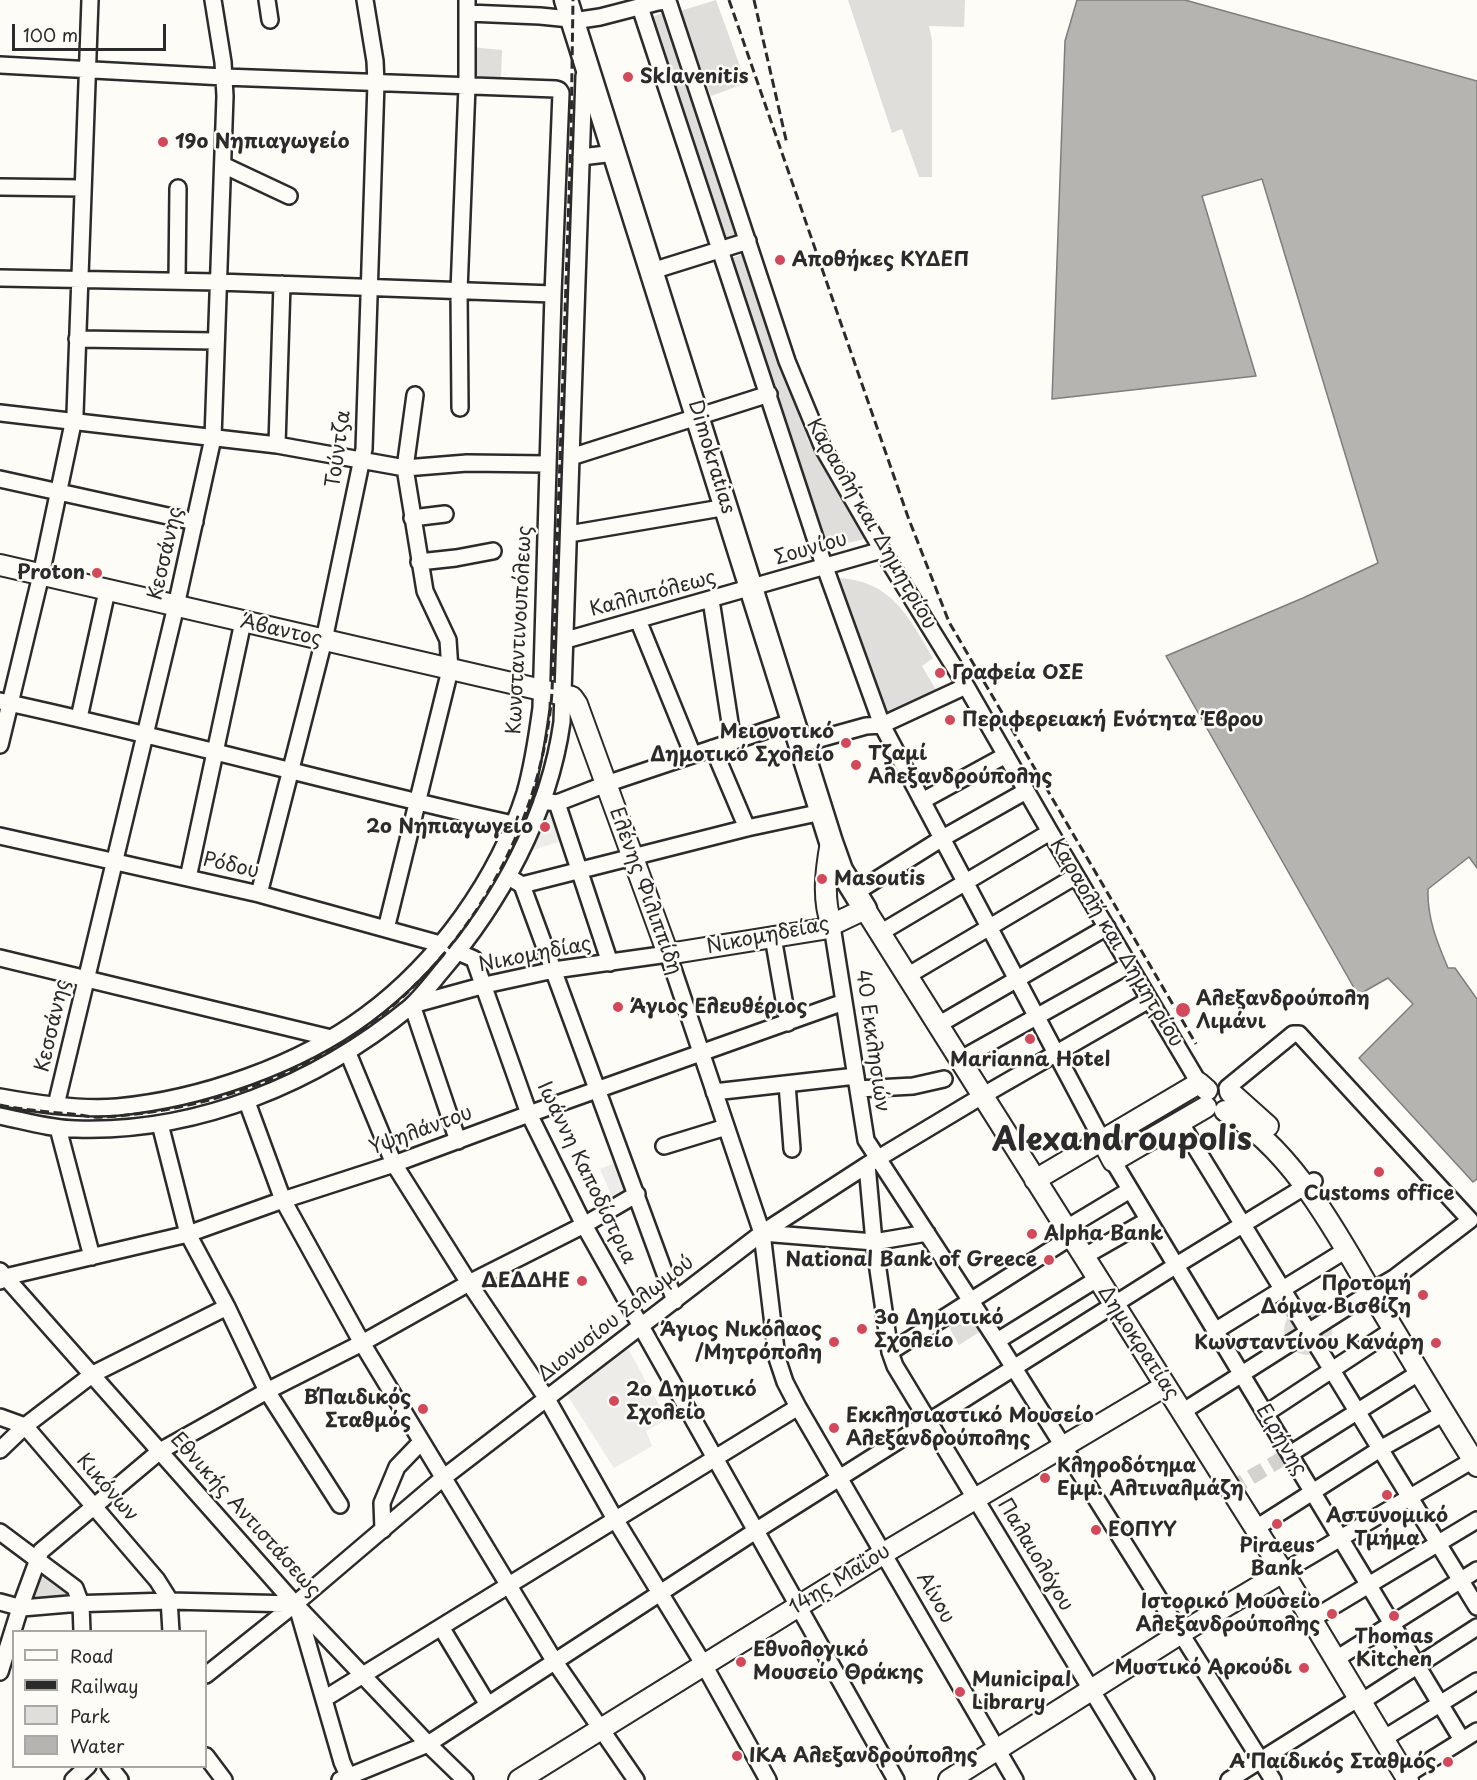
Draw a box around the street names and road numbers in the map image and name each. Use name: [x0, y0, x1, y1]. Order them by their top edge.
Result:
street label: Dimokratias: [682, 397, 740, 517]
street label: Τούντζα: [322, 409, 356, 489]
street label: Καραολή και Δημητρίου: [801, 414, 941, 634]
street label: Κεσσάνης: [144, 505, 188, 603]
street label: Κωνσταντινουπόλεως: [503, 525, 537, 735]
street label: Σουνίου: [772, 527, 850, 571]
street label: Καλλιπόλεως: [587, 566, 719, 622]
street label: Άβαντος: [238, 610, 324, 652]
street label: Ελένης Φιλιππίδη: [604, 804, 686, 978]
street label: Καραολή και Δημητρίου: [1044, 834, 1188, 1052]
street label: Ρόδου: [201, 848, 261, 884]
street label: Νικομηδείας: [705, 912, 831, 960]
street label: Νικομηδίας: [477, 932, 593, 978]
street label: 40 Εκκλησιών: [850, 968, 894, 1114]
street label: Κεσσάνης: [31, 977, 75, 1075]
street label: Ιωάννη Καποδίστρια: [531, 1078, 641, 1268]
street label: Υψηλάντου: [366, 1101, 476, 1161]
street label: Διονυσίου Σολωμού: [533, 1251, 699, 1387]
street label: Δημοκρατίας: [1092, 1282, 1184, 1404]
street label: Ειρήνης: [1250, 1400, 1312, 1480]
street label: Εθνικής Αντιστάσεως: [165, 1428, 325, 1602]
street label: Κικόνων: [71, 1449, 143, 1527]
street label: Παλαιολόγου: [992, 1494, 1078, 1616]
street label: 14ης Μαΐου: [785, 1539, 895, 1621]
street label: Αίνου: [911, 1568, 959, 1628]

